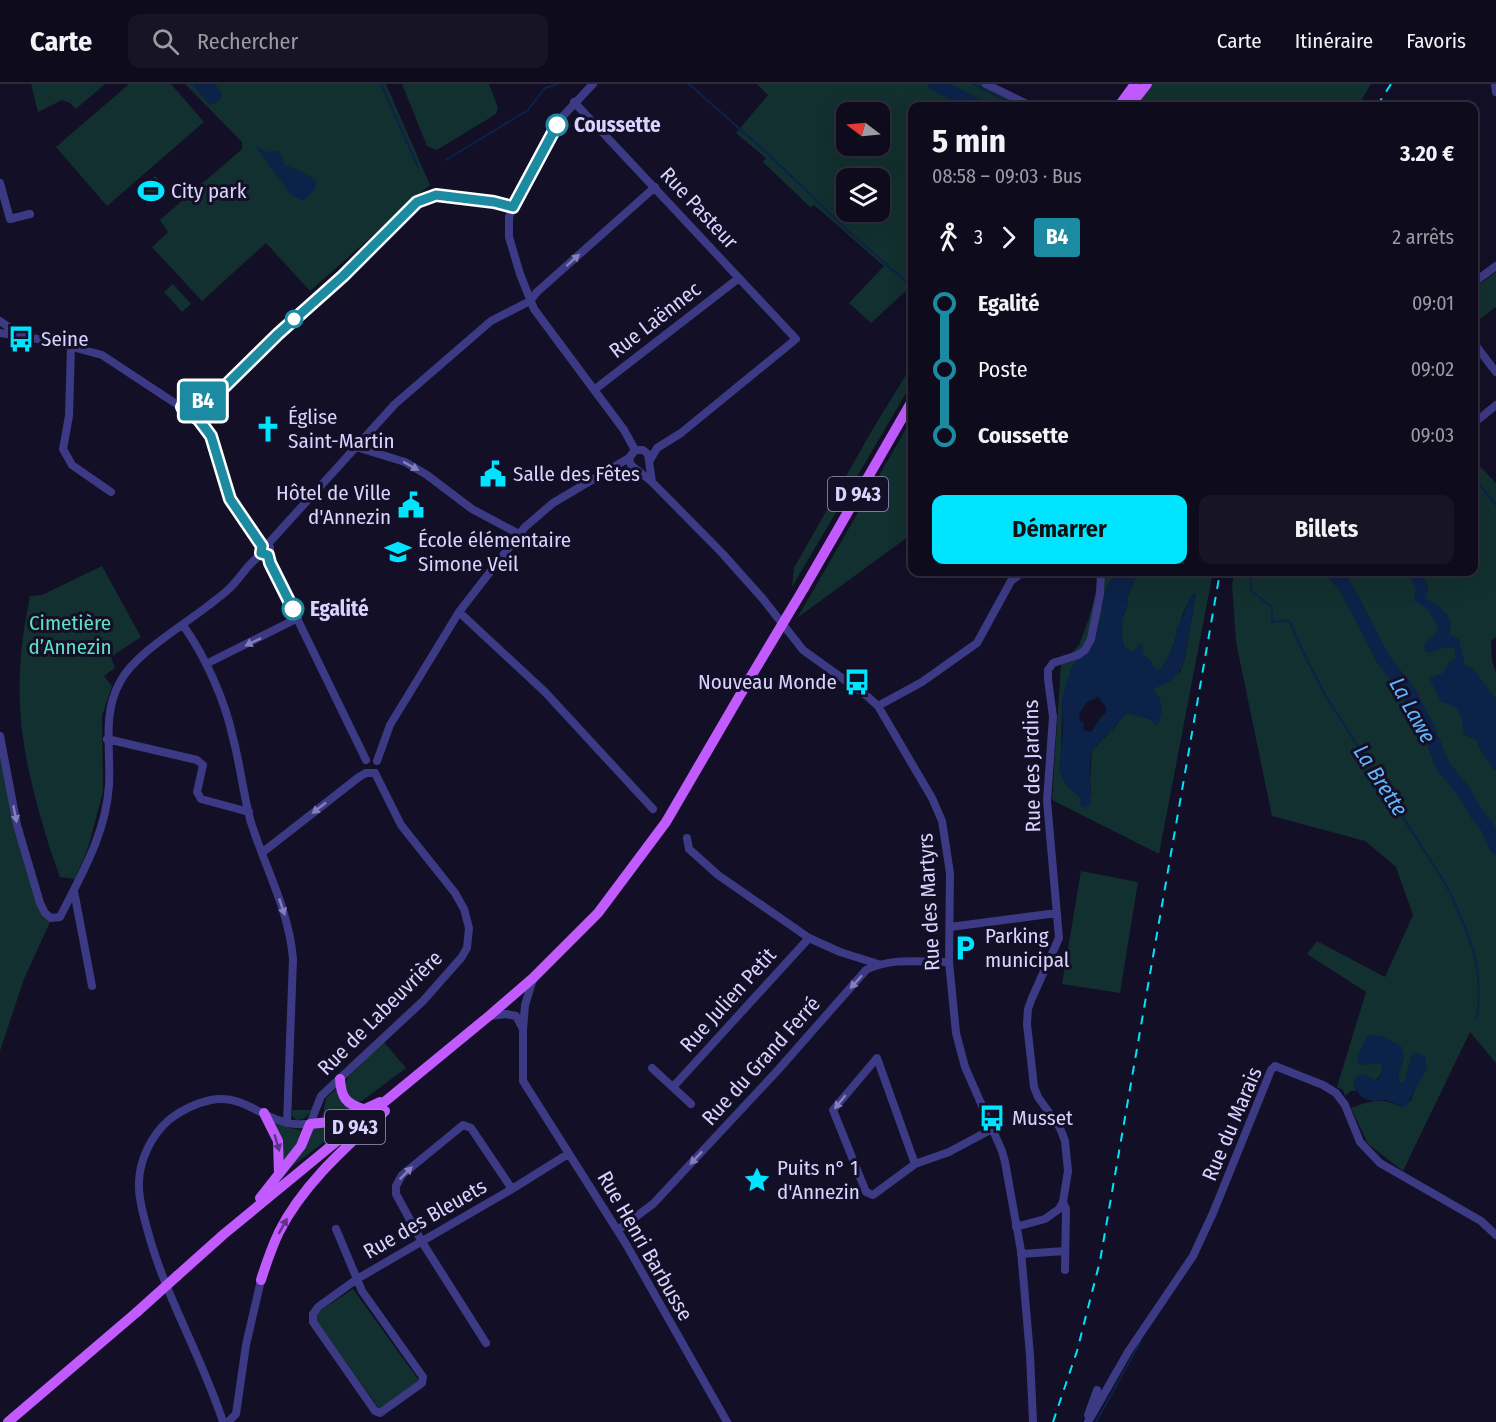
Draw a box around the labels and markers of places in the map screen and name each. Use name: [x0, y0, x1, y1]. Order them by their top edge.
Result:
place label: Coussette: [574, 112, 661, 138]
marker: Coussette: [546, 114, 568, 136]
sports icon: City park: [136, 176, 166, 206]
place label: City park: [171, 178, 247, 204]
unlabelled marker: [285, 310, 303, 328]
bus stop icon: Seine: [6, 324, 36, 354]
place label: Seine: [41, 326, 89, 352]
place label: Église Saint-Martin: [288, 404, 395, 454]
church icon: Église Saint-Martin: [253, 414, 283, 444]
public building icon: Salle des Fêtes: [478, 459, 508, 489]
place label: Salle des Fêtes: [513, 461, 640, 487]
place label: Hôtel de Ville d'Annezin: [276, 480, 391, 530]
public building icon: Hôtel de Ville d'Annezin: [396, 490, 426, 520]
place label: École élémentaire Simone Veil: [418, 527, 571, 577]
school or university icon: École élémentaire Simone Veil: [383, 537, 413, 567]
place label: Egalité: [310, 596, 369, 622]
marker: Egalité: [282, 598, 304, 620]
bus stop icon: Nouveau Monde: [842, 667, 872, 697]
place label: Nouveau Monde: [698, 669, 837, 695]
place label: Parking municipal: [985, 923, 1070, 973]
parking icon: Parking municipal: [950, 933, 980, 963]
bus stop icon: Musset: [977, 1103, 1007, 1133]
place label: Musset: [1012, 1105, 1073, 1131]
place label: Puits n° 1 d'Annezin: [777, 1155, 860, 1205]
place icon: Puits n° 1 d'Annezin: [742, 1165, 772, 1195]

